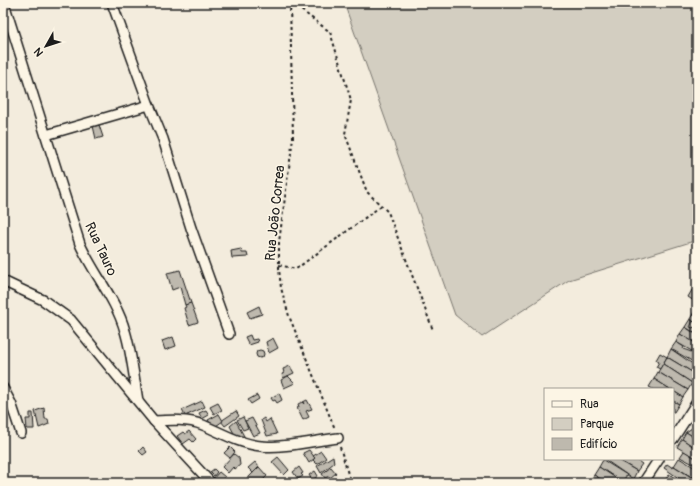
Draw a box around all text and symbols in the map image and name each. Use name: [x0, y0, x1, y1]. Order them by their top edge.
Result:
north arrow: [26, 26, 66, 66]
text: N: [31, 45, 46, 59]
street label: Rua João Correa: [262, 164, 288, 262]
street label: Rua Tauro: [81, 220, 121, 279]
legend: [544, 388, 674, 460]
text: Rua: [580, 397, 599, 412]
text: Parque: [580, 417, 614, 432]
text: Edifício: [580, 437, 618, 452]

